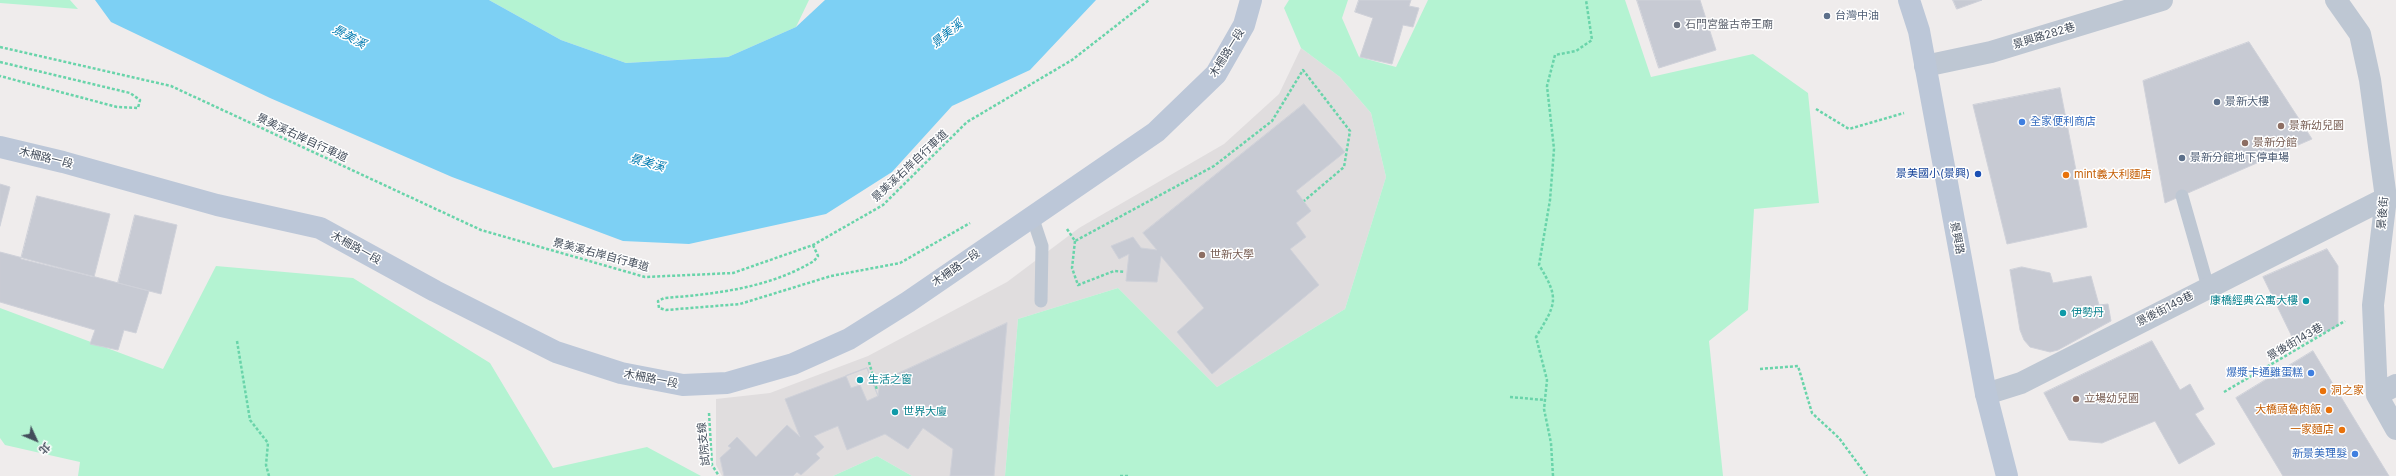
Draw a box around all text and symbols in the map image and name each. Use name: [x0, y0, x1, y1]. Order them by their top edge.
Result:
place label: 台灣中油: [1835, 9, 1879, 23]
marker: 台灣中油: [1822, 11, 1832, 21]
water label: 景美溪: [928, 17, 966, 51]
place label: 石門宮盤古帝王廟: [1685, 18, 1773, 32]
marker: 石門宮盤古帝王廟: [1672, 20, 1682, 30]
street label: 景興路282巷: [2011, 20, 2077, 52]
water label: 景美溪: [330, 22, 368, 52]
street label: 木柵路一段: [1207, 26, 1247, 80]
place label: 景新大樓: [2225, 95, 2269, 109]
marker: 景新大樓: [2212, 97, 2222, 107]
street label: 景美溪右岸自行車道: [254, 111, 350, 165]
place label: 全家便利商店: [2030, 115, 2096, 129]
marker: 全家便利商店: [2017, 117, 2027, 127]
place label: 景新幼兒園: [2289, 119, 2344, 133]
marker: 景新幼兒園: [2276, 121, 2286, 131]
street label: 景美溪右岸自行車道: [869, 127, 951, 205]
place label: 景新分館: [2253, 136, 2297, 150]
marker: 景新分館: [2240, 138, 2250, 148]
street label: 木柵路一段: [18, 145, 74, 171]
water label: 景美溪: [628, 151, 666, 175]
place label: 景新分館地下停車場: [2190, 151, 2289, 165]
marker: 景新分館地下停車場: [2177, 153, 2187, 163]
place label: 景美國小(景興): [1896, 167, 1970, 181]
place label: mint義大利麵店: [2074, 168, 2151, 182]
marker: 景美國小(景興): [1973, 169, 1983, 179]
marker: mint義大利麵店: [2061, 170, 2071, 180]
street label: 景後街: [2375, 196, 2391, 230]
street label: 景興路: [1947, 221, 1967, 255]
street label: 木柵路一段: [329, 229, 383, 267]
street label: 景美溪右岸自行車道: [551, 236, 651, 274]
street label: 木柵路一段: [930, 247, 982, 289]
place label: 世新大學: [1210, 248, 1254, 262]
marker: 世新大學: [1197, 250, 1207, 260]
street label: 景後街149巷: [2134, 289, 2196, 329]
place label: 康橋經典公寓大樓: [2210, 294, 2298, 308]
marker: 康橋經典公寓大樓: [2301, 296, 2311, 306]
place label: 伊勢丹: [2071, 306, 2104, 320]
marker: 伊勢丹: [2058, 308, 2068, 318]
street label: 景後街143巷: [2265, 321, 2325, 363]
place label: 爆漿卡通雞蛋糕: [2226, 366, 2303, 380]
street label: 木柵路一段: [623, 367, 679, 391]
marker: 爆漿卡通雞蛋糕: [2306, 368, 2316, 378]
place label: 生活之窗: [868, 373, 912, 387]
marker: 生活之窗: [855, 375, 865, 385]
place label: 洞之家: [2331, 384, 2364, 398]
marker: 洞之家: [2318, 386, 2328, 396]
place label: 立場幼兒園: [2084, 392, 2139, 406]
marker: 立場幼兒園: [2071, 394, 2081, 404]
place label: 大橋頭魯肉飯: [2255, 403, 2321, 417]
place label: 世界大廈: [903, 405, 947, 419]
marker: 大橋頭魯肉飯: [2324, 405, 2334, 415]
marker: 世界大廈: [890, 407, 900, 417]
north arrow: [16, 420, 56, 460]
street label: 試院支線: [695, 421, 713, 467]
place label: 一家麵店: [2290, 423, 2334, 437]
marker: 一家麵店: [2337, 425, 2347, 435]
text: 北: [36, 440, 53, 457]
place label: 新景美理髮: [2292, 447, 2347, 461]
marker: 新景美理髮: [2350, 449, 2360, 459]

